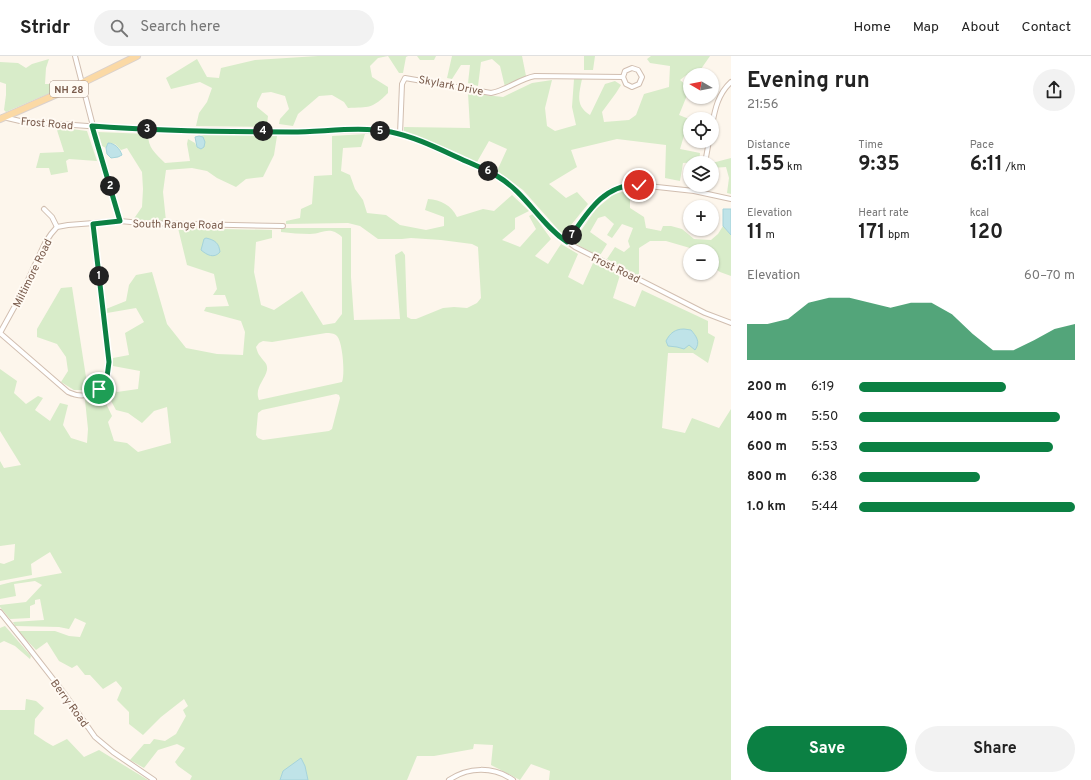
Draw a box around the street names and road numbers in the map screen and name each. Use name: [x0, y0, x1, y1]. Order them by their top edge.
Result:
street label: Skylark Drive: [417, 73, 484, 99]
road number: NH 28: [50, 81, 88, 97]
street label: Frost Road: [20, 115, 74, 133]
street label: South Range Road: [132, 217, 224, 233]
street label: Miltimore Road: [10, 237, 56, 310]
street label: Frost Road: [589, 251, 642, 287]
street label: Berry Road: [47, 677, 91, 730]

